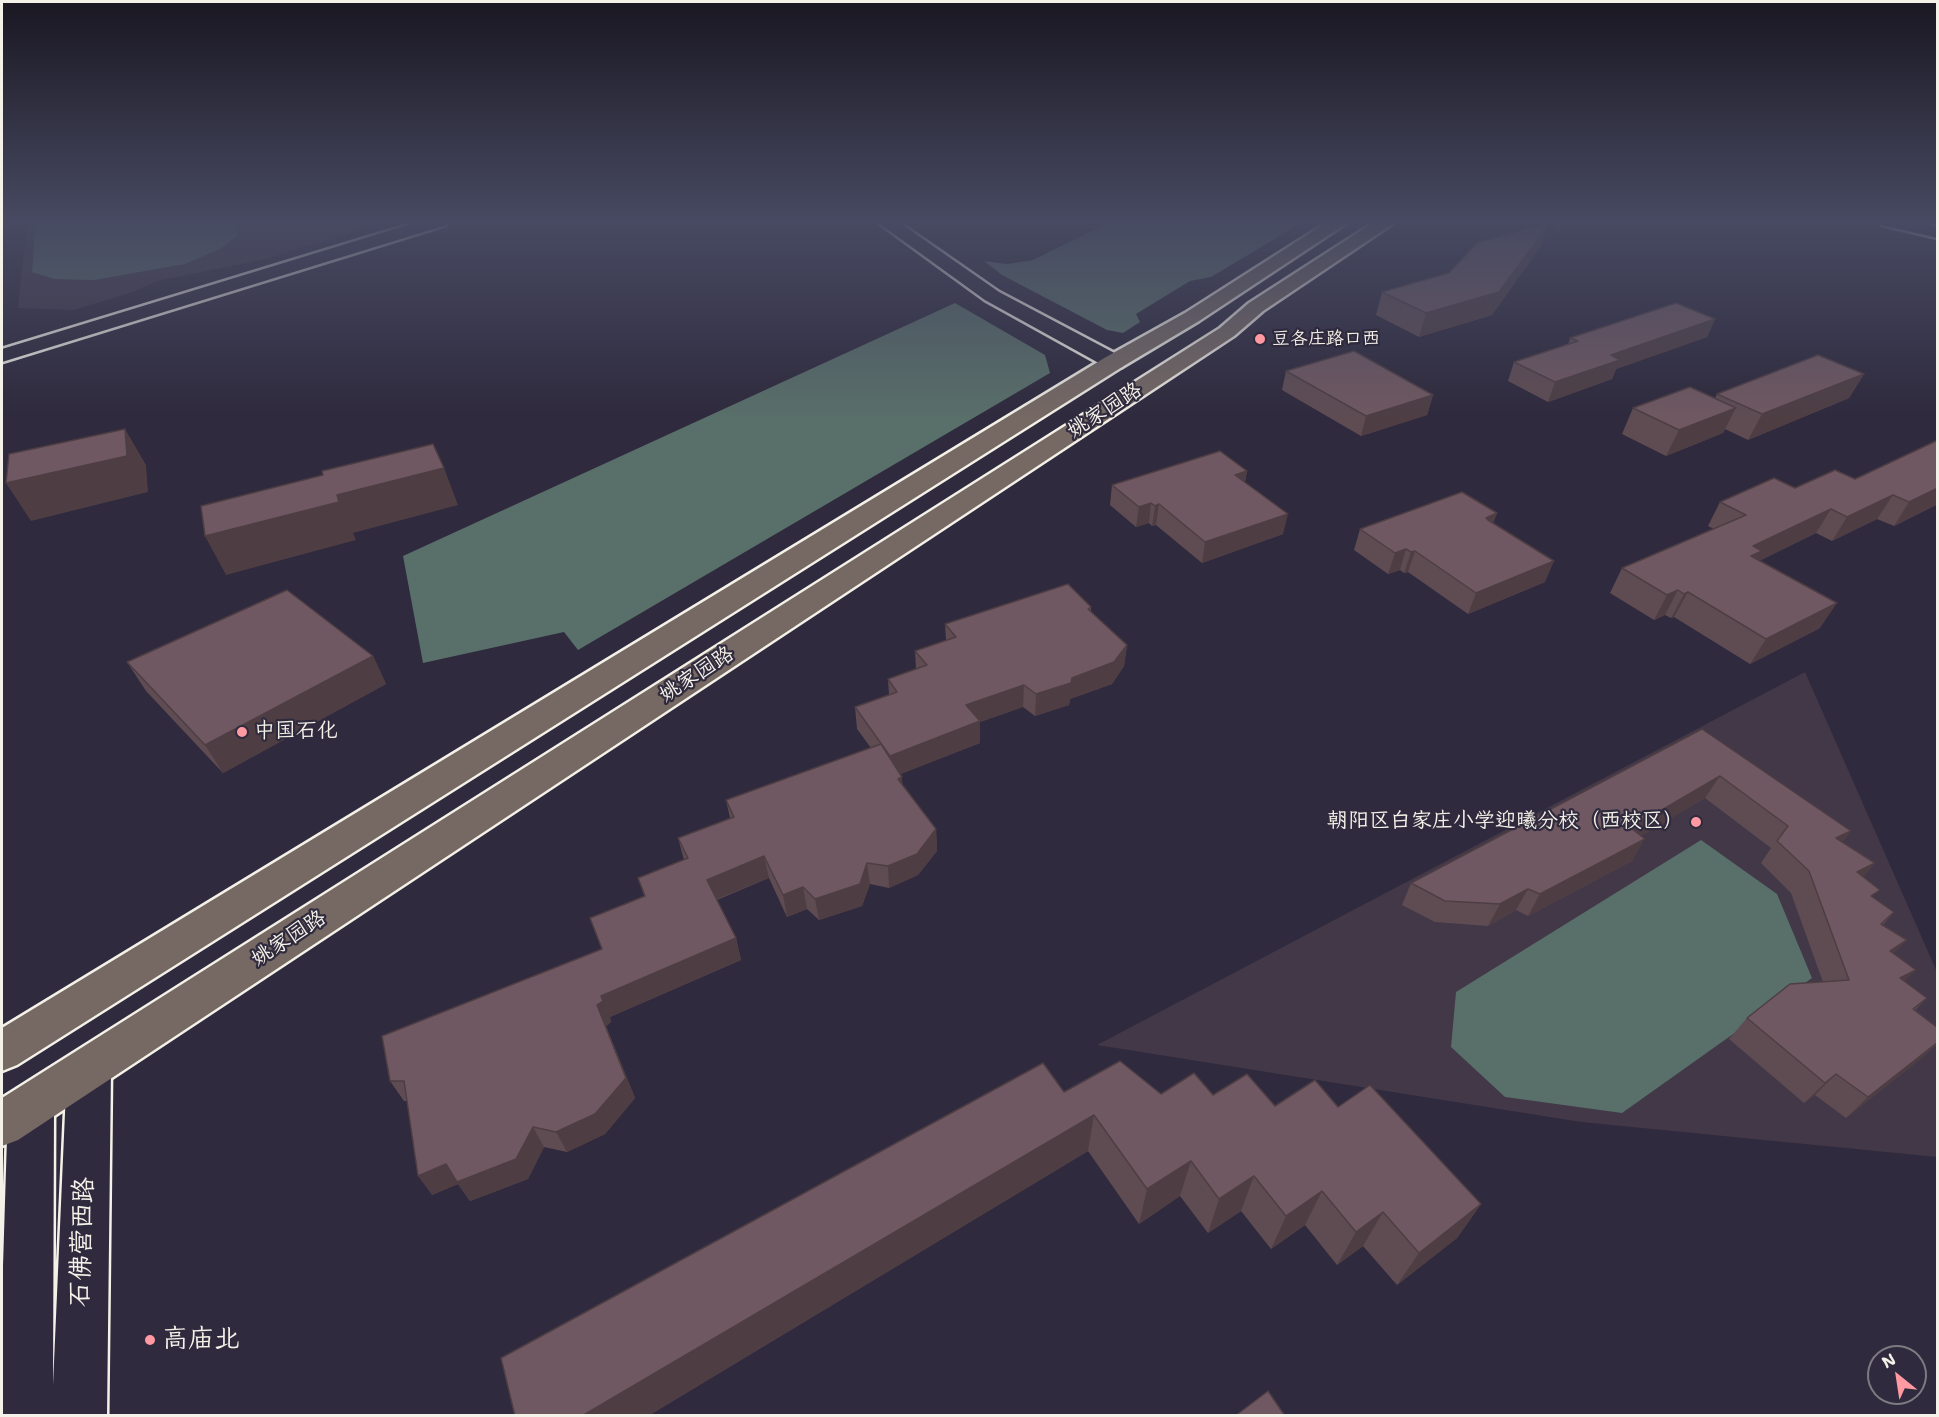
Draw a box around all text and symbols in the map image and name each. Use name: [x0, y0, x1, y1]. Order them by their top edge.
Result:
place label: 豆各庄路口西: [1272, 328, 1380, 350]
marker: 豆各庄路口西: [1253, 332, 1267, 346]
street label: 姚家园路: [1063, 378, 1147, 444]
street label: 姚家园路: [655, 642, 739, 708]
place label: 中国石化: [254, 719, 338, 745]
marker: 中国石化: [235, 725, 249, 739]
place label: 朝阳区白家庄小学迎曦分校（西校区）: [1327, 809, 1684, 835]
marker: 朝阳区白家庄小学迎曦分校（西校区）: [1689, 815, 1703, 829]
street label: 姚家园路: [247, 906, 331, 972]
street label: 石佛营西路: [65, 1176, 101, 1308]
place label: 高庙北: [162, 1324, 240, 1356]
marker: 高庙北: [143, 1333, 157, 1347]
north arrow: [1867, 1345, 1927, 1405]
text: N: [1878, 1348, 1899, 1373]

